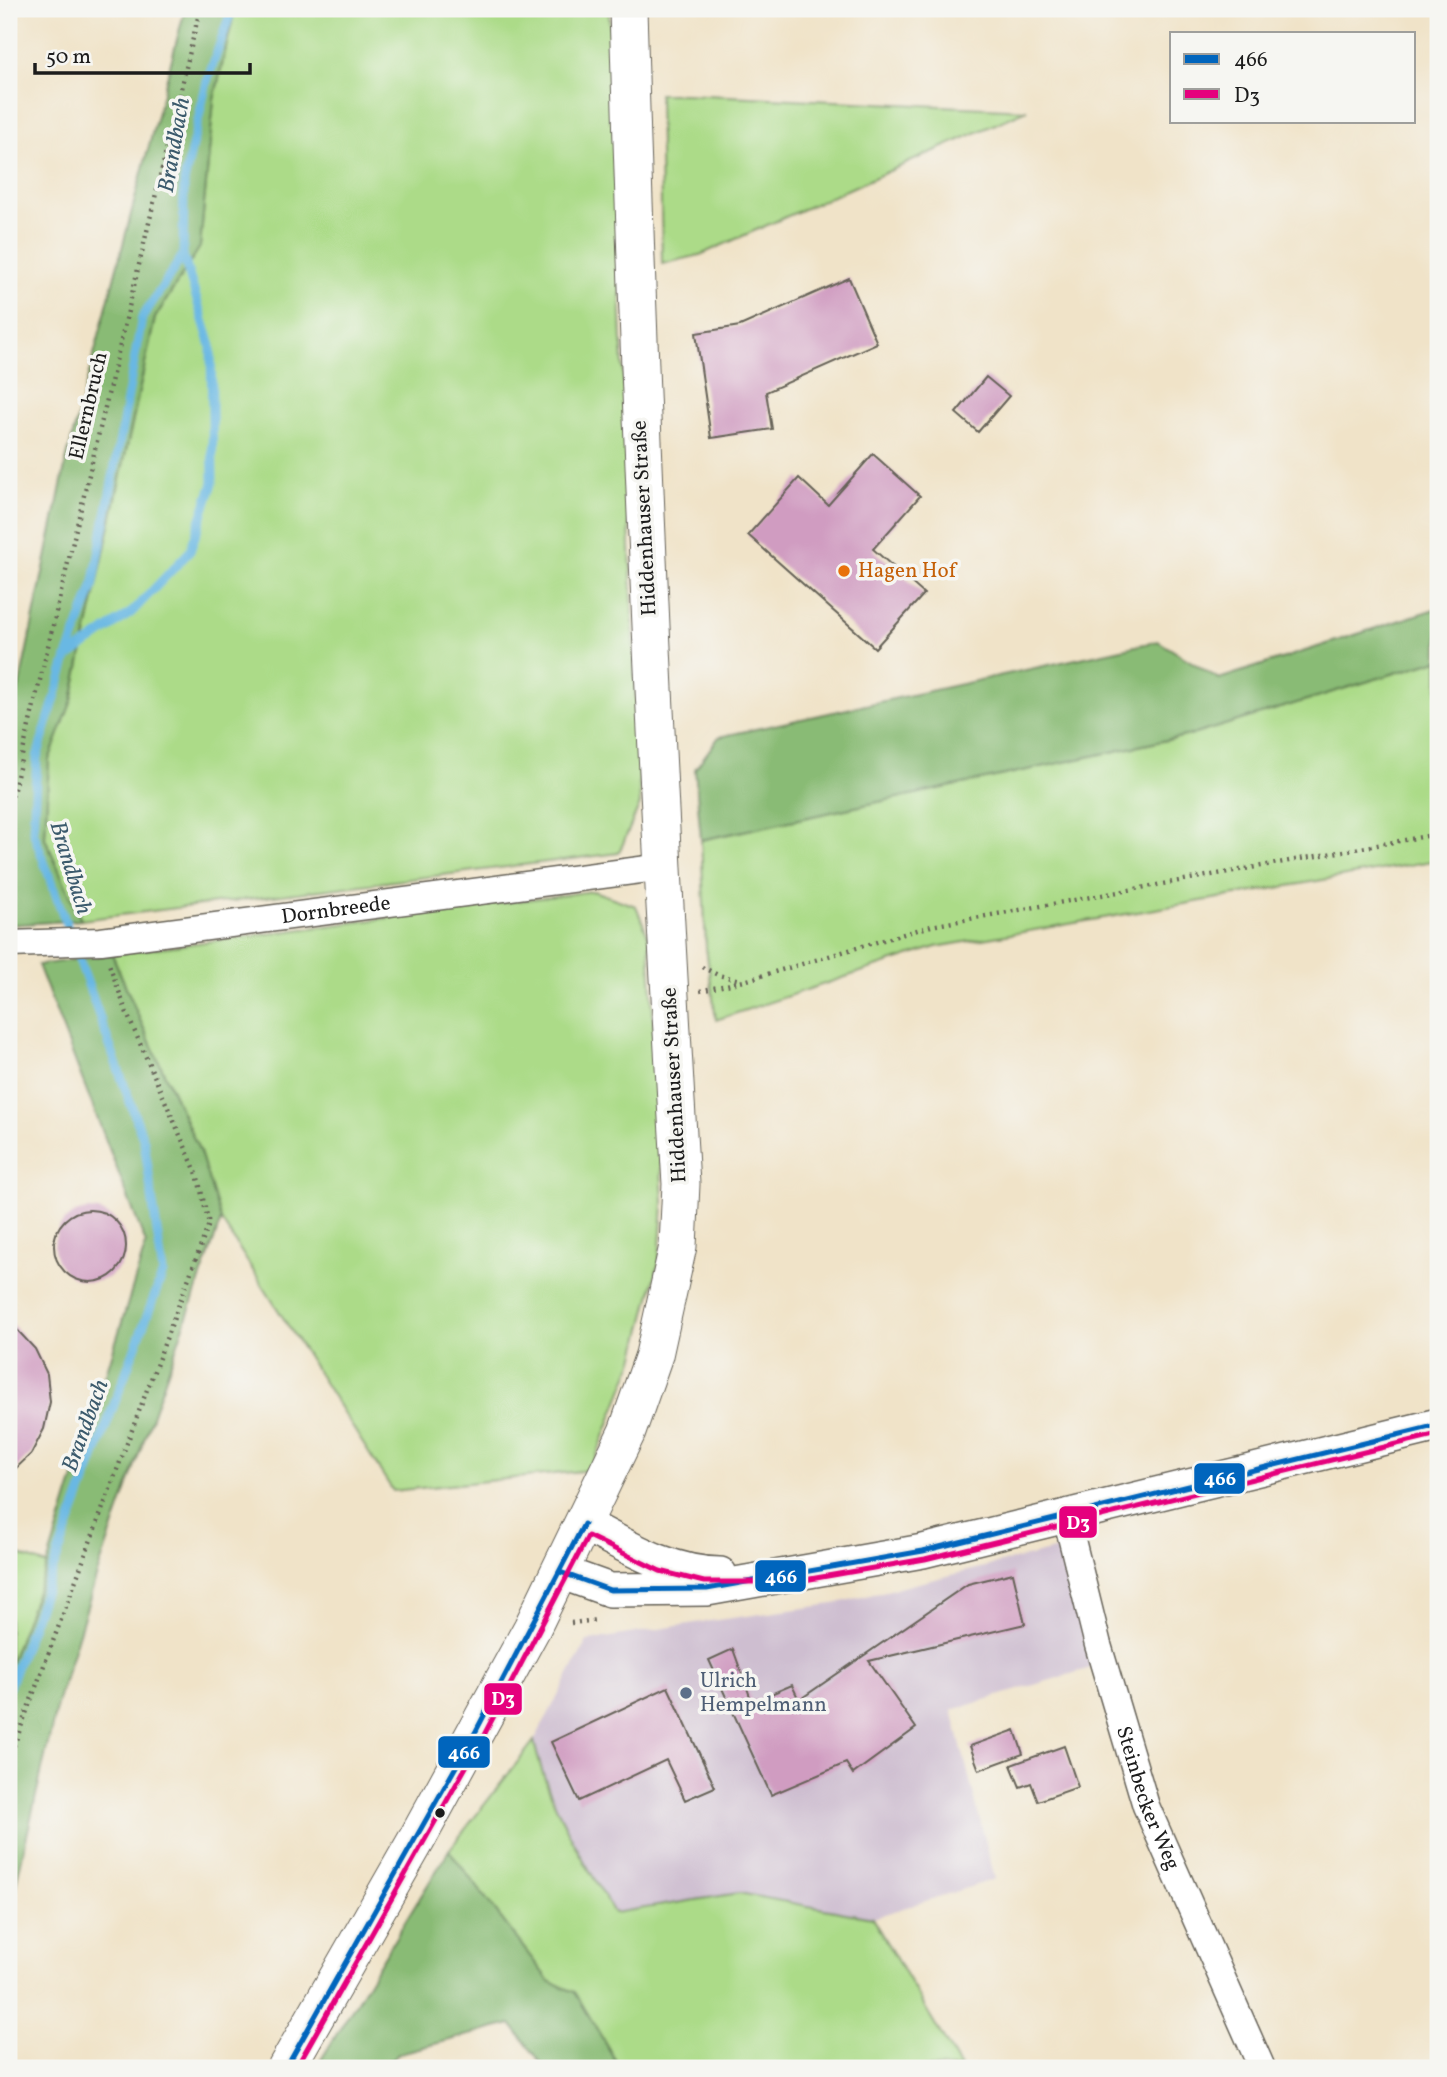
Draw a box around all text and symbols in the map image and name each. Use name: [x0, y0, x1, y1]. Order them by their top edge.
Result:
scale bar: [35, 32, 250, 76]
legend: [1170, 32, 1416, 122]
text: 50 m: [46, 43, 91, 72]
text: 466: [1234, 46, 1268, 75]
text: D3: [1234, 82, 1260, 111]
water label: Brandbach: [151, 95, 199, 195]
street label: Ellernbruch: [63, 349, 115, 463]
street label: Hiddenhauser Straße: [625, 419, 665, 617]
place label: Hagen Hof: [858, 557, 958, 586]
marker: Hagen Hof: [836, 563, 852, 579]
water label: Brandbach: [41, 817, 99, 919]
street label: Dornbreede: [280, 889, 392, 932]
street label: Hiddenhauser Straße: [655, 986, 695, 1184]
water label: Brandbach: [55, 1375, 117, 1477]
line badge: 466: [1193, 1462, 1246, 1495]
text: 466: [1204, 1467, 1236, 1493]
line badge: D3: [1058, 1505, 1098, 1539]
text: D3: [1066, 1511, 1090, 1537]
line badge: 466: [754, 1559, 807, 1593]
text: 466: [765, 1565, 797, 1591]
place label: Ulrich Hempelmann: [700, 1667, 827, 1720]
line badge: D3: [483, 1682, 523, 1716]
marker: Ulrich Hempelmann: [678, 1685, 694, 1701]
text: D3: [491, 1687, 515, 1713]
street label: Steinbecker Weg: [1108, 1723, 1187, 1875]
line badge: 466: [437, 1735, 491, 1769]
text: 466: [448, 1741, 480, 1767]
unlabelled marker: [433, 1806, 447, 1820]

